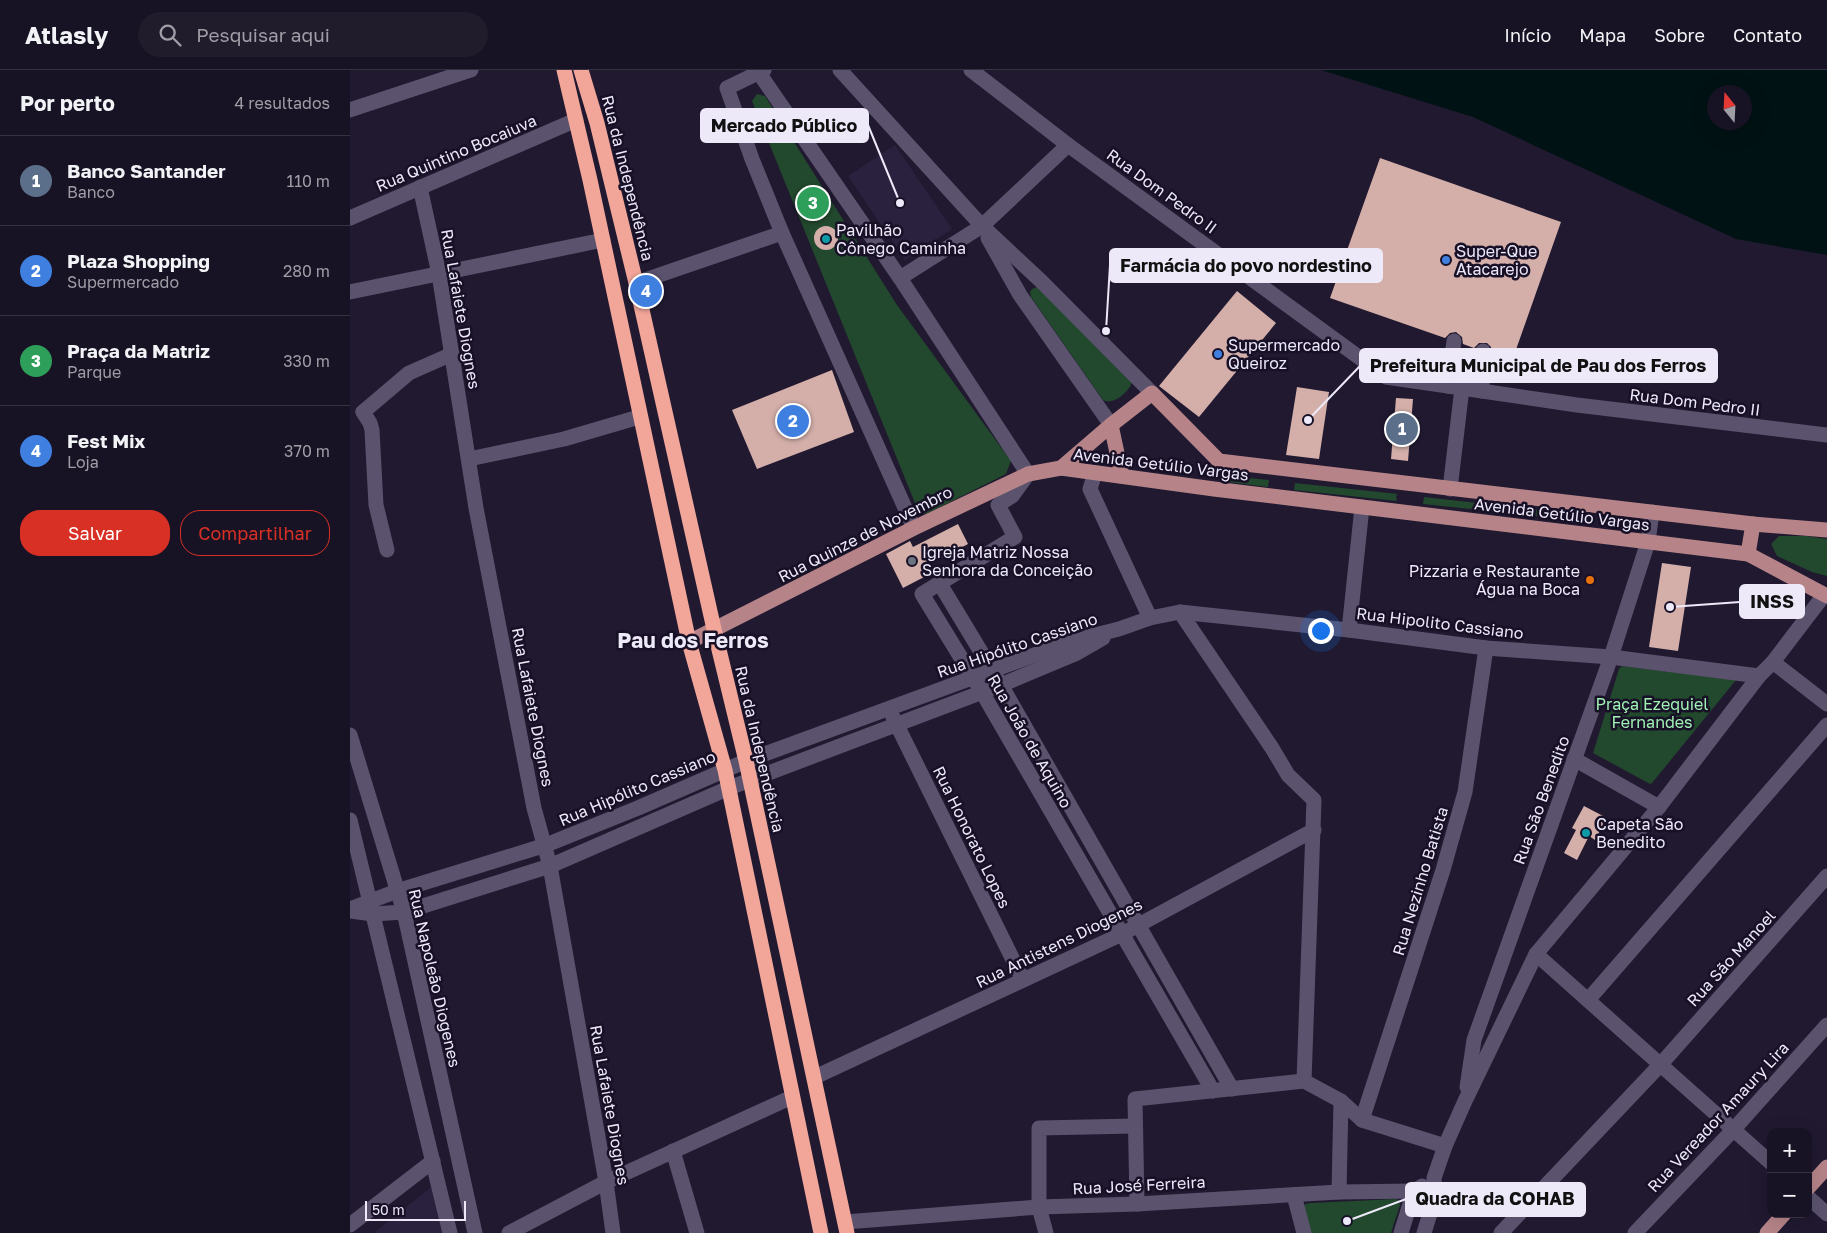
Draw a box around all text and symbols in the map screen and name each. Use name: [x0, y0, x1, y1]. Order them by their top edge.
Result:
search box: [138, 12, 488, 57]
text: Atlasly: [25, 20, 108, 49]
icon: search: [156, 21, 184, 49]
text: Pesquisar aqui: [196, 23, 330, 46]
text: Início: [1504, 24, 1551, 46]
text: Mapa: [1579, 24, 1626, 46]
text: Sobre: [1654, 24, 1705, 46]
text: Contato: [1733, 24, 1802, 46]
north arrow: [1707, 85, 1752, 130]
text: Por perto: [20, 90, 115, 116]
text: 4 resultados: [235, 93, 330, 113]
street label: Rua da Independência: [598, 93, 658, 263]
callout: Mercado Público: [701, 109, 868, 142]
street label: Rua Quintino Bocaiuva: [373, 110, 539, 196]
text: Mercado Público: [711, 114, 857, 136]
street label: Rua Dom Pedro II: [1103, 144, 1221, 238]
text: Banco Santander: [67, 159, 226, 182]
text: 1: [32, 171, 40, 191]
text: 110 m: [286, 171, 330, 191]
text: Banco: [67, 182, 115, 202]
pin: 3: [797, 184, 829, 222]
place label: Pavilhão Cônego Caminha: [836, 220, 966, 258]
street label: Rua Lafaiete Diognes: [437, 228, 485, 390]
marker: Pavilhão Cônego Caminha: [820, 233, 832, 245]
place label: Super-Que Atacarejo: [1456, 241, 1537, 279]
text: Plaza Shopping: [67, 249, 210, 272]
callout: Farmácia do povo nordestino: [1110, 249, 1382, 282]
text: Farmácia do povo nordestino: [1120, 254, 1372, 276]
marker: Super-Que Atacarejo: [1440, 254, 1452, 266]
text: 2: [31, 261, 41, 281]
text: 280 m: [283, 261, 330, 281]
text: Supermercado: [67, 272, 179, 292]
pin: 4: [630, 272, 662, 310]
place label: Supermercado Queiroz: [1228, 335, 1340, 373]
text: Praça da Matriz: [67, 339, 210, 362]
marker: Supermercado Queiroz: [1212, 348, 1224, 360]
callout: Prefeitura Municipal de Pau dos Ferros: [1360, 349, 1717, 382]
text: 3: [31, 351, 41, 371]
text: 330 m: [283, 351, 330, 371]
text: Prefeitura Municipal de Pau dos Ferros: [1370, 354, 1706, 376]
text: Parque: [67, 362, 121, 382]
street label: Rua Dom Pedro II: [1629, 384, 1761, 420]
pin: 2: [777, 402, 809, 440]
pin: 1: [1386, 410, 1418, 448]
text: Fest Mix: [67, 429, 145, 452]
text: 4: [31, 441, 41, 461]
text: 370 m: [284, 441, 330, 461]
street label: Avenida Getúlio Vargas: [1072, 443, 1250, 485]
text: Loja: [67, 452, 99, 472]
street label: Rua Quinze de Novembro: [775, 481, 955, 587]
street label: Avenida Getúlio Vargas: [1473, 493, 1651, 535]
button: Salvar: [20, 510, 170, 556]
button: Compartilhar: [180, 510, 330, 556]
place label: Igreja Matriz Nossa Senhora da Conceição: [922, 542, 1093, 580]
marker: Igreja Matriz Nossa Senhora da Conceição: [906, 555, 918, 567]
place label: Pizzaria e Restaurante Água na Boca: [1409, 561, 1580, 599]
marker: Pizzaria e Restaurante Água na Boca: [1584, 574, 1596, 586]
callout: INSS: [1740, 585, 1804, 618]
text: INSS: [1750, 590, 1794, 612]
street label: Rua Hipolito Cassiano: [1355, 603, 1525, 643]
street label: Rua Hipólito Cassiano: [934, 608, 1100, 682]
your location: [1308, 618, 1334, 644]
street label: Rua Lafaiete Diognes: [508, 626, 558, 788]
district label: Pau dos Ferros: [617, 627, 769, 653]
street label: Rua da Independência: [731, 664, 789, 834]
street label: Rua João de Aquino: [984, 670, 1076, 812]
park label: Praça Ezequiel Fernandes: [1596, 694, 1708, 732]
street label: Rua São Benedito: [1508, 733, 1574, 867]
street label: Rua Hipólito Cassiano: [556, 746, 718, 830]
street label: Rua Honorato Lopes: [929, 763, 1015, 911]
street label: Rua Nezinho Batista: [1388, 804, 1452, 958]
place label: Capeta São Benedito: [1596, 814, 1683, 852]
marker: Capeta São Benedito: [1580, 827, 1592, 839]
street label: Rua Napoleão Diogenes: [405, 887, 465, 1069]
street label: Rua Antistens Diogenes: [973, 894, 1145, 992]
street label: Rua São Manoel: [1682, 906, 1780, 1010]
street label: Rua Lafaiete Diognes: [586, 1024, 634, 1186]
street label: Rua Vereador Amaury Lira: [1643, 1038, 1793, 1196]
map controls: [1767, 1128, 1812, 1218]
button: +: [1767, 1128, 1812, 1173]
street label: Rua José Ferreira: [1072, 1172, 1206, 1198]
button: −: [1767, 1173, 1812, 1218]
callout: Quadra da COHAB: [1406, 1183, 1585, 1216]
text: Quadra da COHAB: [1415, 1187, 1575, 1209]
scale bar: [365, 1198, 466, 1221]
text: 50 m: [372, 1201, 405, 1218]

